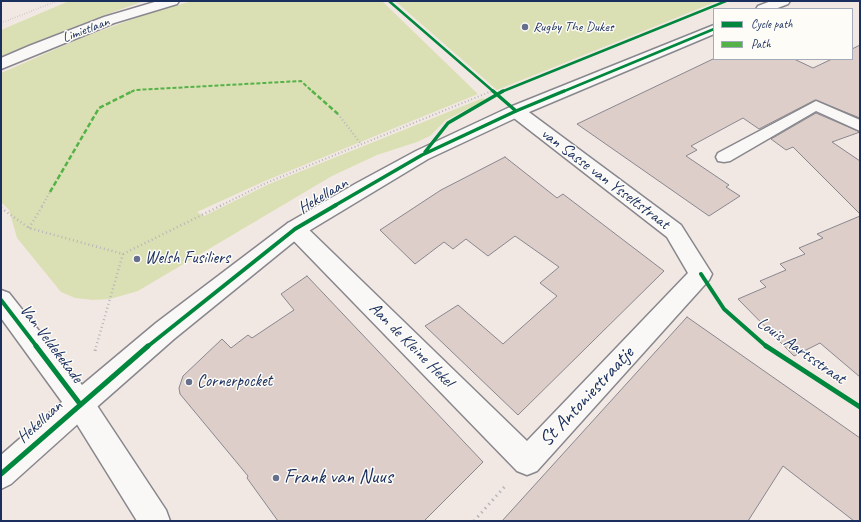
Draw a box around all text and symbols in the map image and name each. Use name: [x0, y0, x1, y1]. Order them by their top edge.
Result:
legend: [713, 8, 853, 60]
street label: Limietlaan: [60, 13, 112, 47]
text: Cycle path: [751, 16, 793, 32]
place label: Rugby The Dukes: [533, 19, 613, 35]
marker: Rugby The Dukes: [520, 22, 530, 32]
text: Path: [751, 36, 771, 52]
street label: van Sasse van Ysseltstraat: [536, 124, 674, 234]
street label: Hekellaan: [294, 173, 352, 219]
place label: Welsh Fusiliers: [145, 249, 230, 269]
marker: Welsh Fusiliers: [132, 254, 142, 264]
street label: Aan de Kleine Hekel: [364, 298, 458, 392]
street label: Van Veldekekade: [15, 301, 87, 387]
street label: Louis Aartsstraat: [753, 313, 849, 389]
street label: St Antoniestraatje: [535, 342, 639, 452]
place label: Cornerpocket: [197, 372, 272, 392]
marker: Cornerpocket: [184, 377, 194, 387]
street label: Hekellaan: [13, 396, 67, 448]
place label: Frank van Nuus: [284, 466, 392, 490]
marker: Frank van Nuus: [271, 473, 281, 483]

